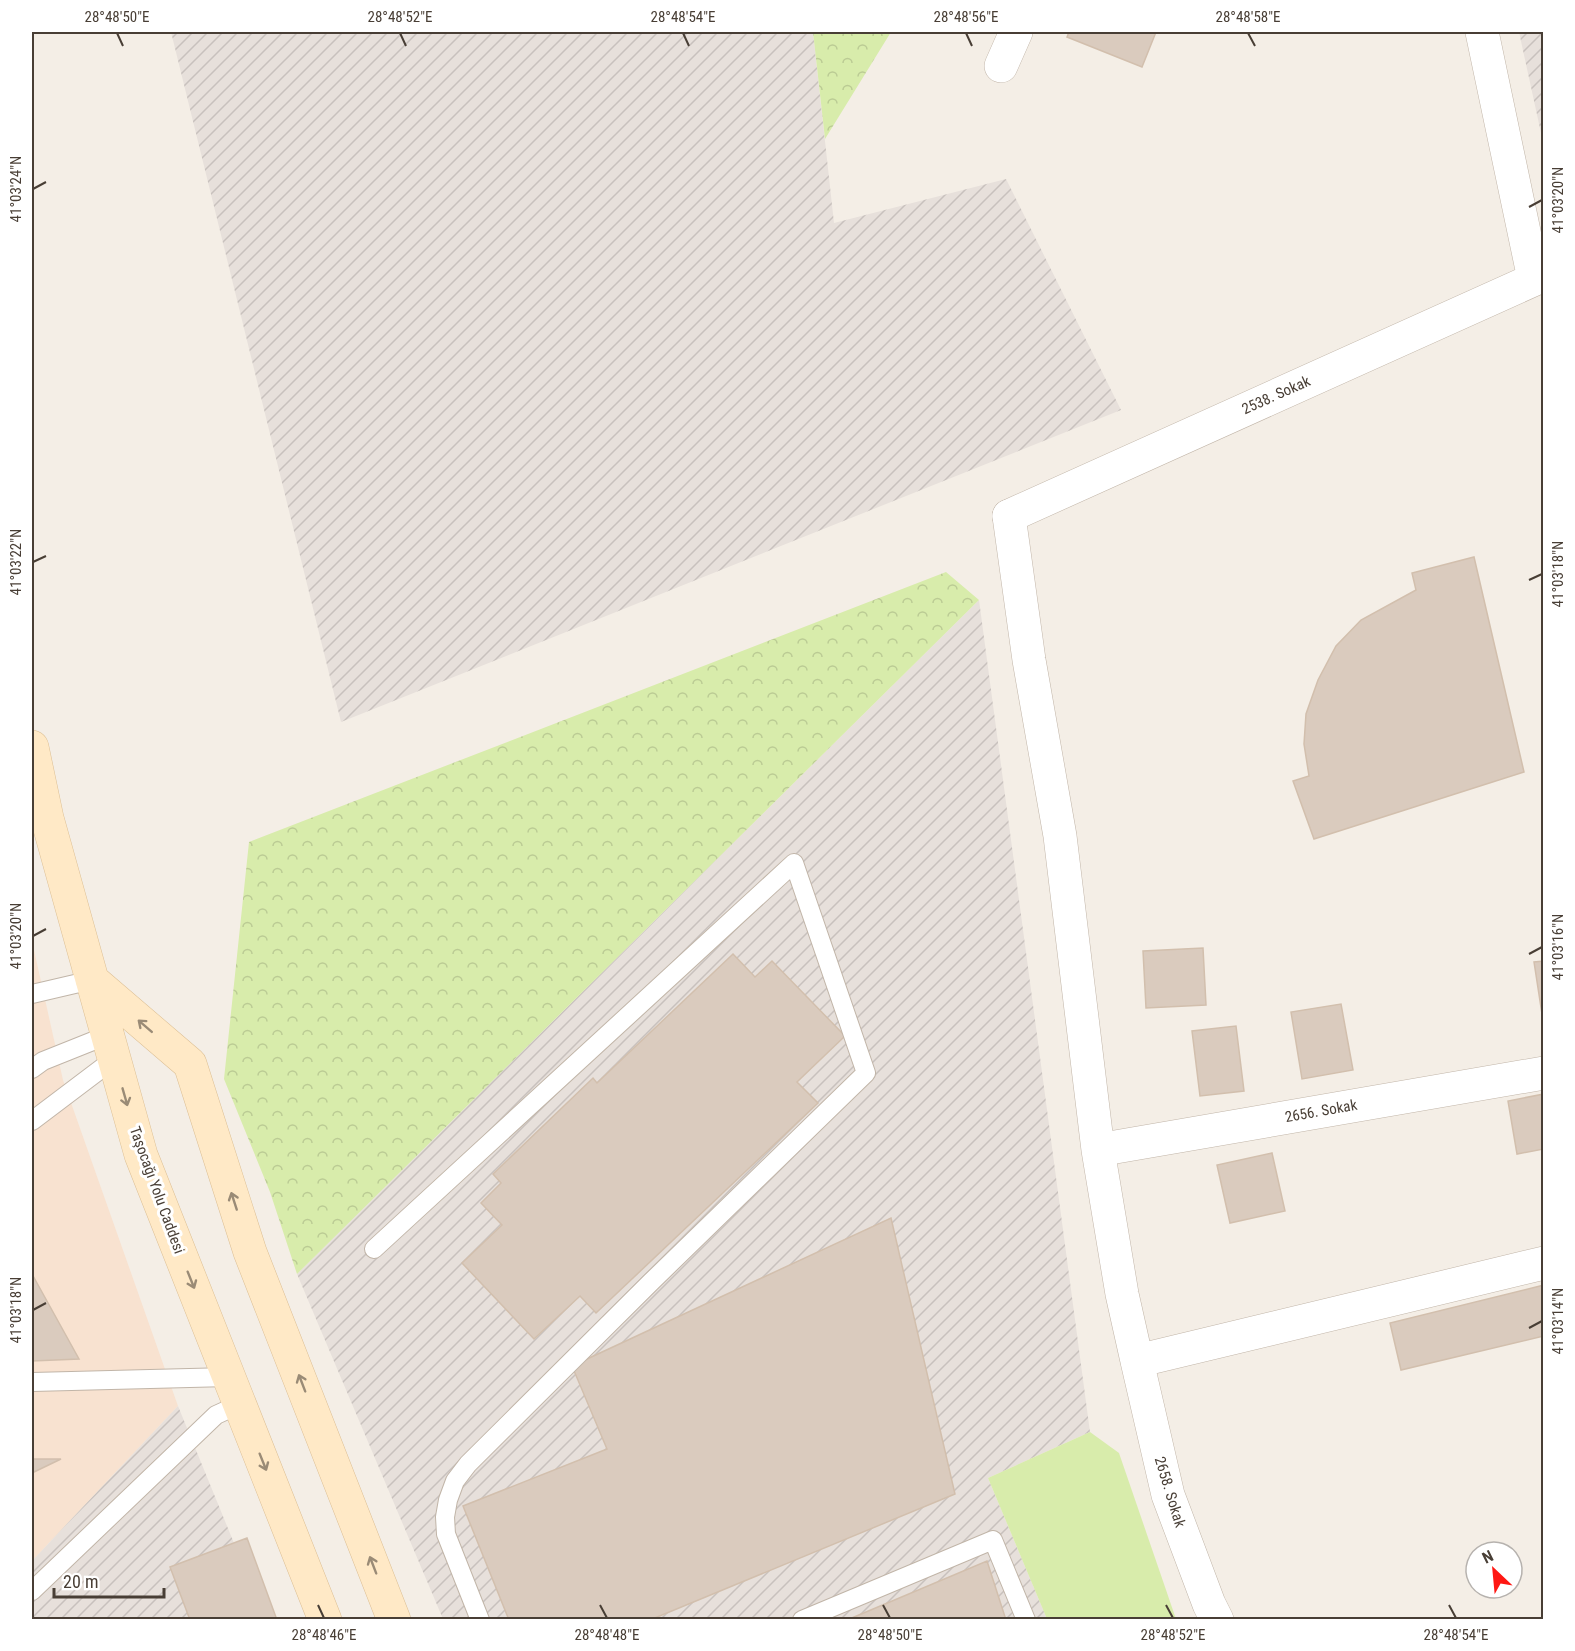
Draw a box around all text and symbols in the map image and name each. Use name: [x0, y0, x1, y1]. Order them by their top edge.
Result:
text: 28°48'50"E: [85, 8, 149, 26]
text: 28°48'52"E: [368, 8, 432, 26]
text: 28°48'54"E: [651, 8, 715, 26]
text: 28°48'56"E: [934, 8, 998, 26]
text: 28°48'58"E: [1216, 8, 1280, 26]
text: 41°03'24"N: [7, 156, 25, 222]
text: 41°03'20"N: [1549, 167, 1567, 233]
street label: 2538. Sokak: [1239, 372, 1313, 418]
text: 41°03'22"N: [7, 529, 25, 595]
text: 41°03'18"N: [1549, 541, 1567, 607]
text: 41°03'20"N: [7, 903, 25, 969]
text: 41°03'16"N: [1549, 914, 1567, 980]
one-way arrow: [138, 1019, 153, 1033]
one-way arrow: [120, 1087, 131, 1106]
street label: 2656. Sokak: [1283, 1096, 1359, 1126]
street label: Taşocağı Yolu Caddesi: [126, 1124, 188, 1256]
one-way arrow: [228, 1192, 239, 1211]
one-way arrow: [186, 1271, 197, 1289]
text: 41°03'18"N: [7, 1277, 25, 1343]
text: 41°03'14"N: [1549, 1288, 1567, 1354]
one-way arrow: [295, 1375, 306, 1393]
one-way arrow: [258, 1452, 269, 1471]
street label: 2658. Sokak: [1151, 1454, 1189, 1530]
north arrow: [1464, 1540, 1524, 1600]
text: N: [1479, 1546, 1496, 1568]
one-way arrow: [366, 1556, 377, 1575]
scale bar: [54, 1561, 164, 1599]
text: 20 m: [63, 1571, 98, 1592]
text: 28°48'46"E: [292, 1626, 356, 1644]
text: 28°48'48"E: [575, 1626, 639, 1644]
text: 28°48'50"E: [858, 1626, 922, 1644]
text: 28°48'52"E: [1141, 1626, 1205, 1644]
text: 28°48'54"E: [1424, 1626, 1488, 1644]

